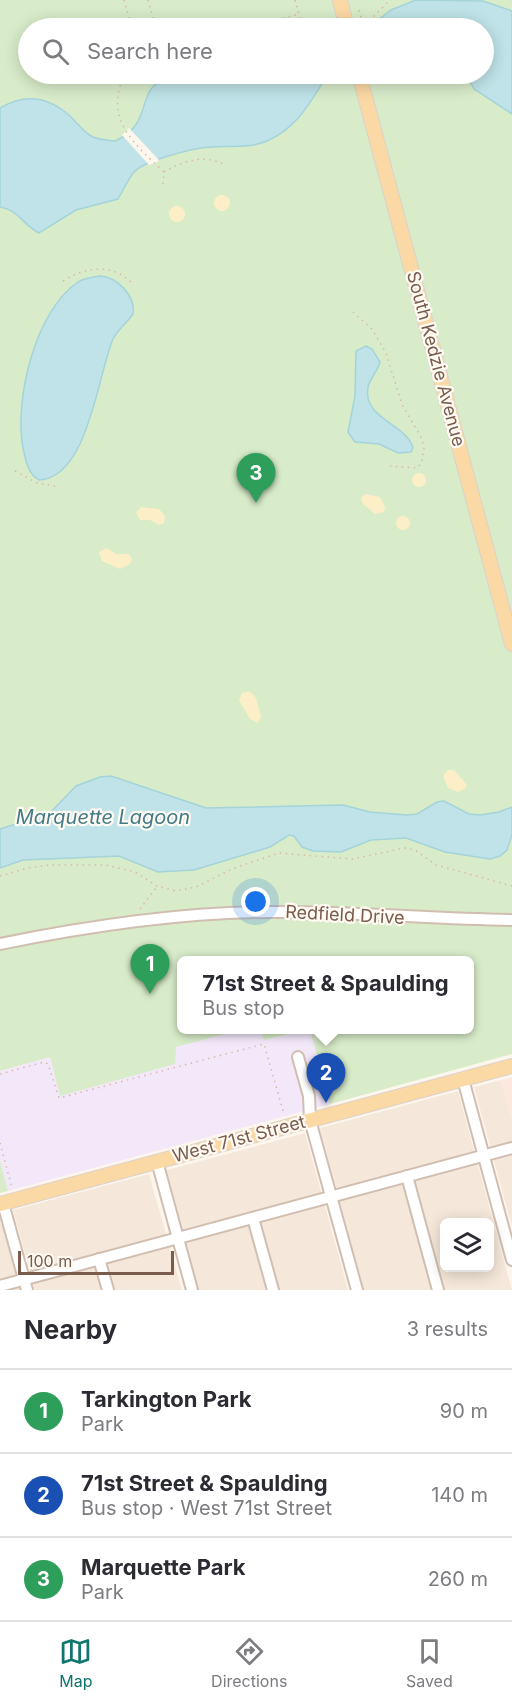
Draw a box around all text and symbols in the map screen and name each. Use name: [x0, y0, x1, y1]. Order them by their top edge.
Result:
search box: [18, 18, 494, 84]
icon: search: [39, 35, 72, 68]
text: Search here: [87, 38, 213, 64]
street label: South Kedzie Avenue: [403, 269, 470, 449]
pin: 3: [236, 454, 276, 503]
water label: Marquette Lagoon: [16, 805, 190, 829]
your location: [241, 887, 270, 916]
street label: Redfield Drive: [285, 901, 405, 928]
pin: 1: [130, 944, 170, 994]
popup: [177, 956, 474, 1034]
text: 71st Street & Spaulding: [202, 970, 449, 996]
text: Bus stop: [202, 996, 284, 1020]
pin: 2: [306, 1054, 346, 1103]
street label: West 71st Street: [170, 1111, 308, 1166]
map controls: [440, 1218, 494, 1272]
button: layers: [440, 1218, 494, 1272]
scale bar: [18, 1248, 174, 1276]
text: 100 m: [27, 1251, 72, 1271]
text: Nearby: [24, 1314, 117, 1345]
text: 3 results: [407, 1317, 488, 1341]
text: Tarkington Park: [81, 1386, 252, 1412]
text: 1: [39, 1399, 48, 1423]
text: 90 m: [440, 1399, 488, 1423]
text: Park: [81, 1412, 124, 1436]
text: 71st Street & Spaulding: [81, 1470, 328, 1496]
text: 2: [37, 1483, 50, 1507]
text: 140 m: [431, 1483, 488, 1507]
text: Bus stop · West 71st Street: [81, 1496, 332, 1520]
text: Marquette Park: [81, 1554, 246, 1580]
text: 3: [37, 1567, 50, 1591]
text: 260 m: [428, 1567, 488, 1591]
text: Park: [81, 1580, 124, 1604]
tab: Map: [59, 1635, 93, 1691]
tab: Directions: [211, 1635, 287, 1691]
tab: Saved: [406, 1635, 453, 1691]

